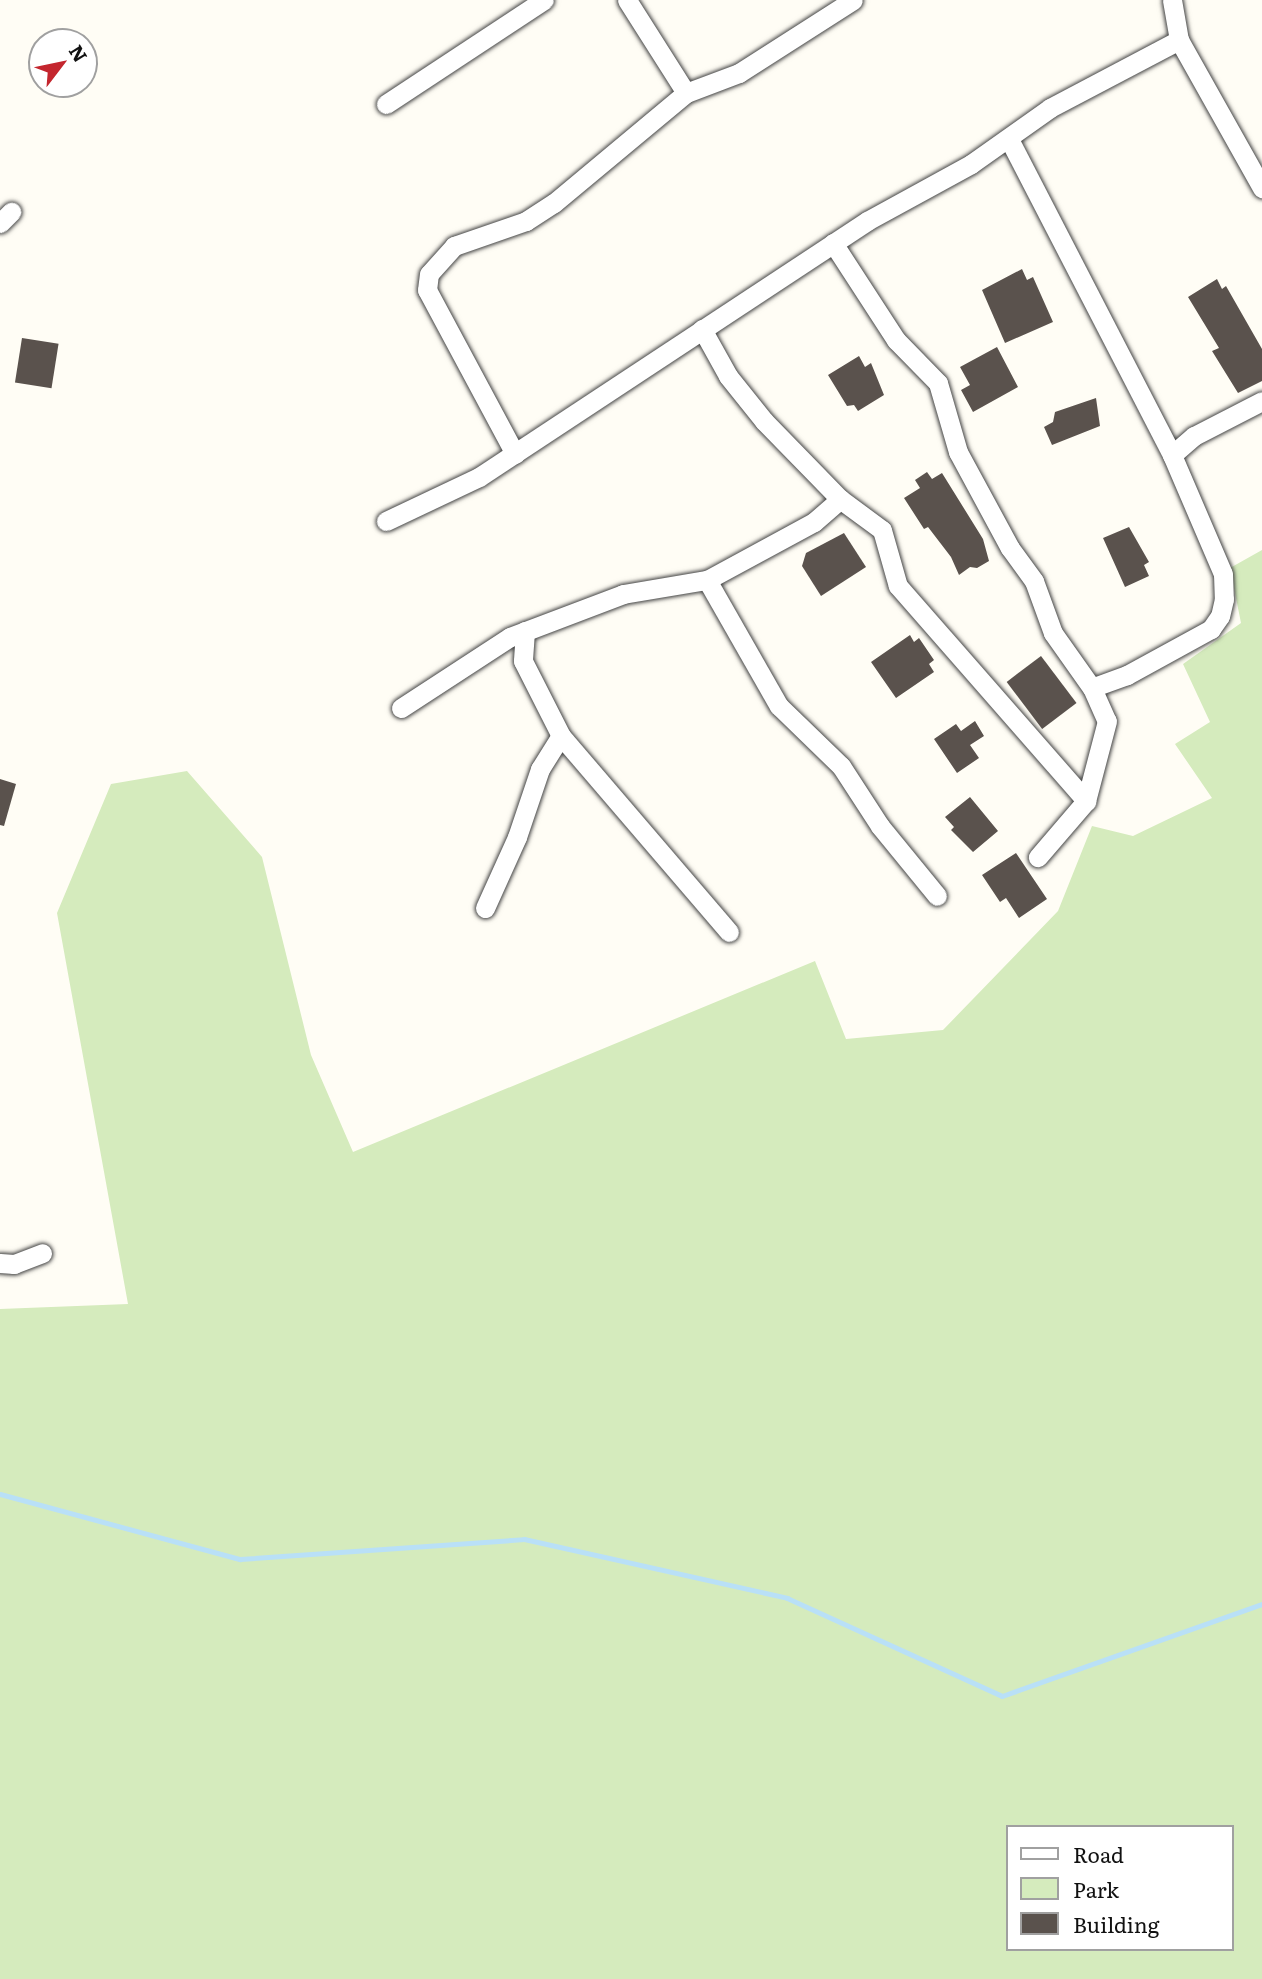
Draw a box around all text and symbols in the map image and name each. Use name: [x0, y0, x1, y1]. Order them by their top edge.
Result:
north arrow: [28, 28, 98, 98]
text: N: [63, 39, 95, 67]
legend: [1006, 1825, 1234, 1951]
text: Road: [1073, 1838, 1124, 1869]
text: Park: [1073, 1873, 1119, 1904]
text: Building: [1073, 1908, 1159, 1939]

